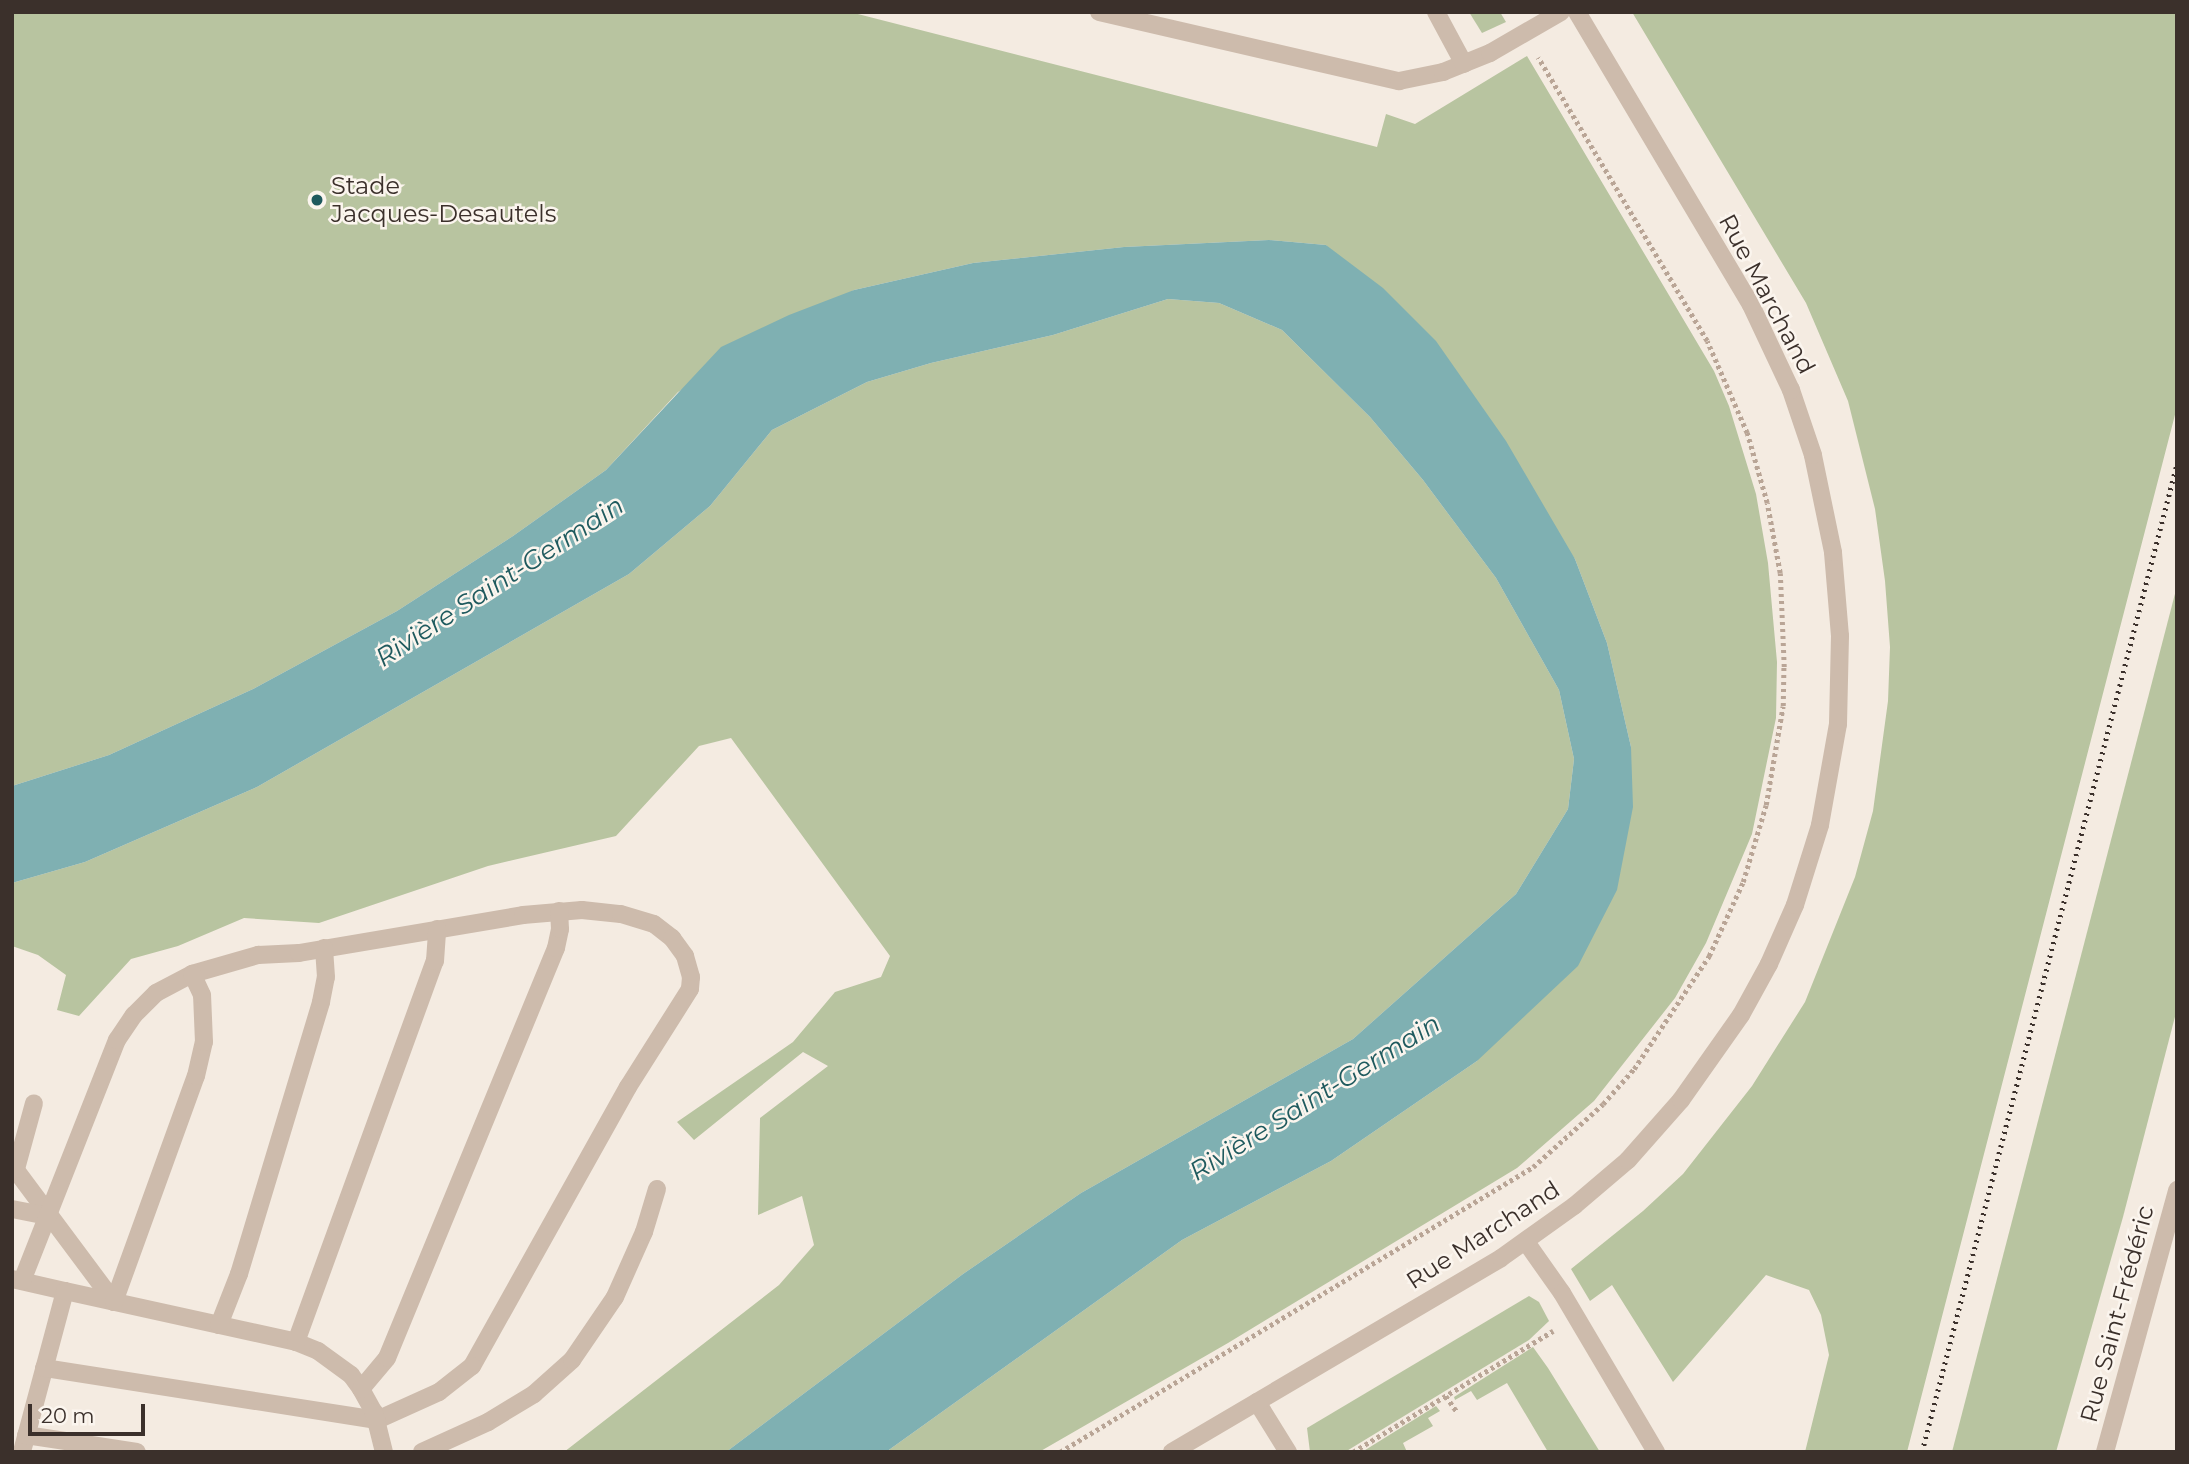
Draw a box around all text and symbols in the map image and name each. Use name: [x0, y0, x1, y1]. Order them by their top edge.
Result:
place label: Stade Jacques-Desautels: [331, 172, 557, 228]
marker: Stade Jacques-Desautels: [309, 192, 325, 208]
street label: Rue Marchand: [1713, 209, 1821, 379]
water label: Rivière Saint-Germain: [370, 490, 630, 674]
water label: Rivière Saint-Germain: [1184, 1008, 1446, 1188]
street label: Rue Marchand: [1401, 1175, 1565, 1295]
street label: Rue Saint-Frédéric: [2074, 1202, 2160, 1426]
scale bar: [32, 1390, 149, 1434]
text: 20 m: [41, 1403, 95, 1428]

